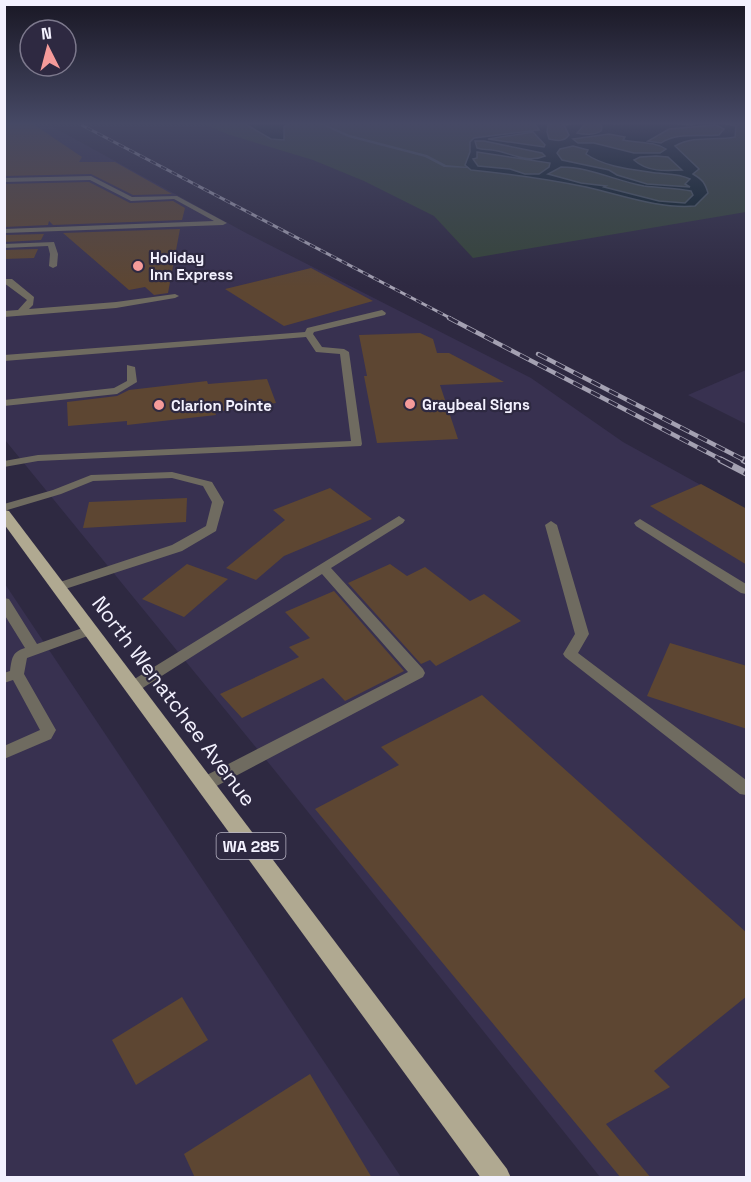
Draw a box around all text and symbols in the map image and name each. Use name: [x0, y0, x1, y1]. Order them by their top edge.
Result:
north arrow: [18, 18, 78, 78]
text: N: [40, 23, 53, 45]
place label: Holiday Inn Express: [150, 248, 233, 284]
marker: Holiday Inn Express: [131, 259, 145, 273]
place label: Graybeal Signs: [422, 395, 530, 414]
place label: Clarion Pointe: [171, 396, 272, 415]
marker: Graybeal Signs: [403, 397, 417, 411]
marker: Clarion Pointe: [152, 398, 166, 412]
street label: North Wenatchee Avenue: [86, 591, 262, 811]
road number: WA 285: [216, 833, 286, 859]

